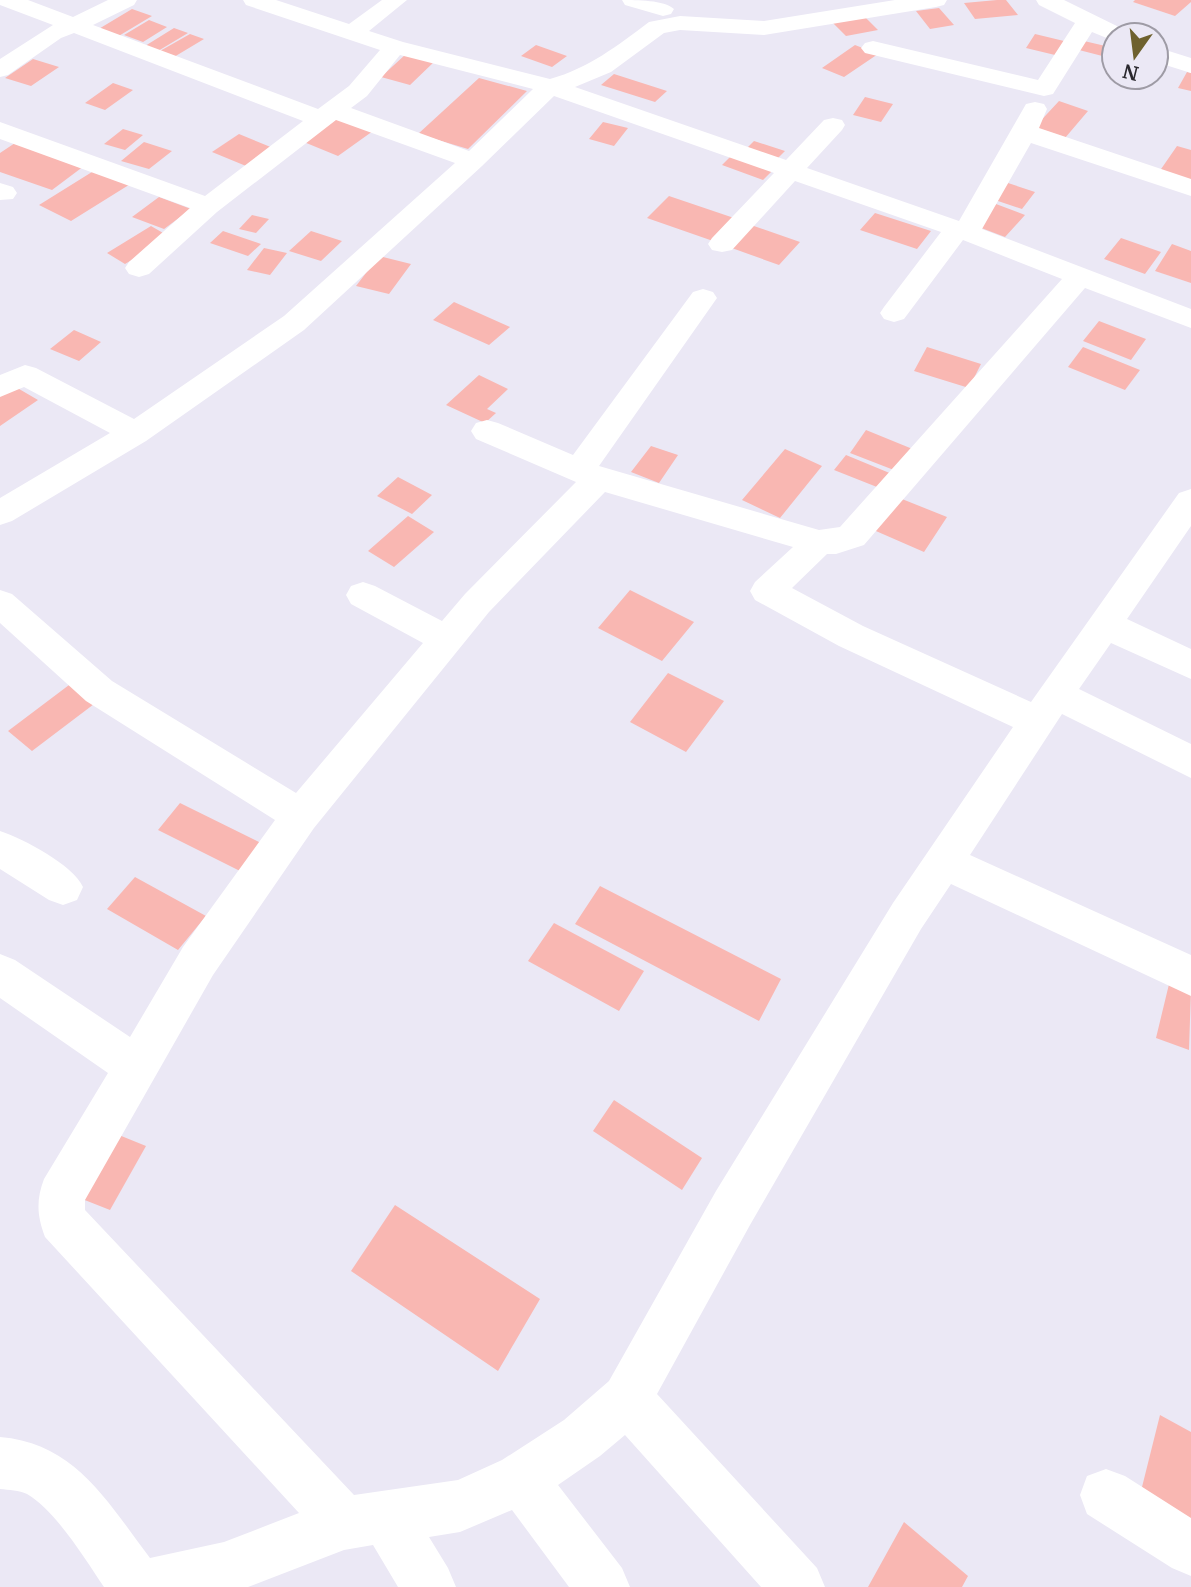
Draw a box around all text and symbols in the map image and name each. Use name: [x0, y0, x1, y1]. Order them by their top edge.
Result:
north arrow: [1100, 21, 1170, 91]
text: N: [1121, 59, 1141, 86]

